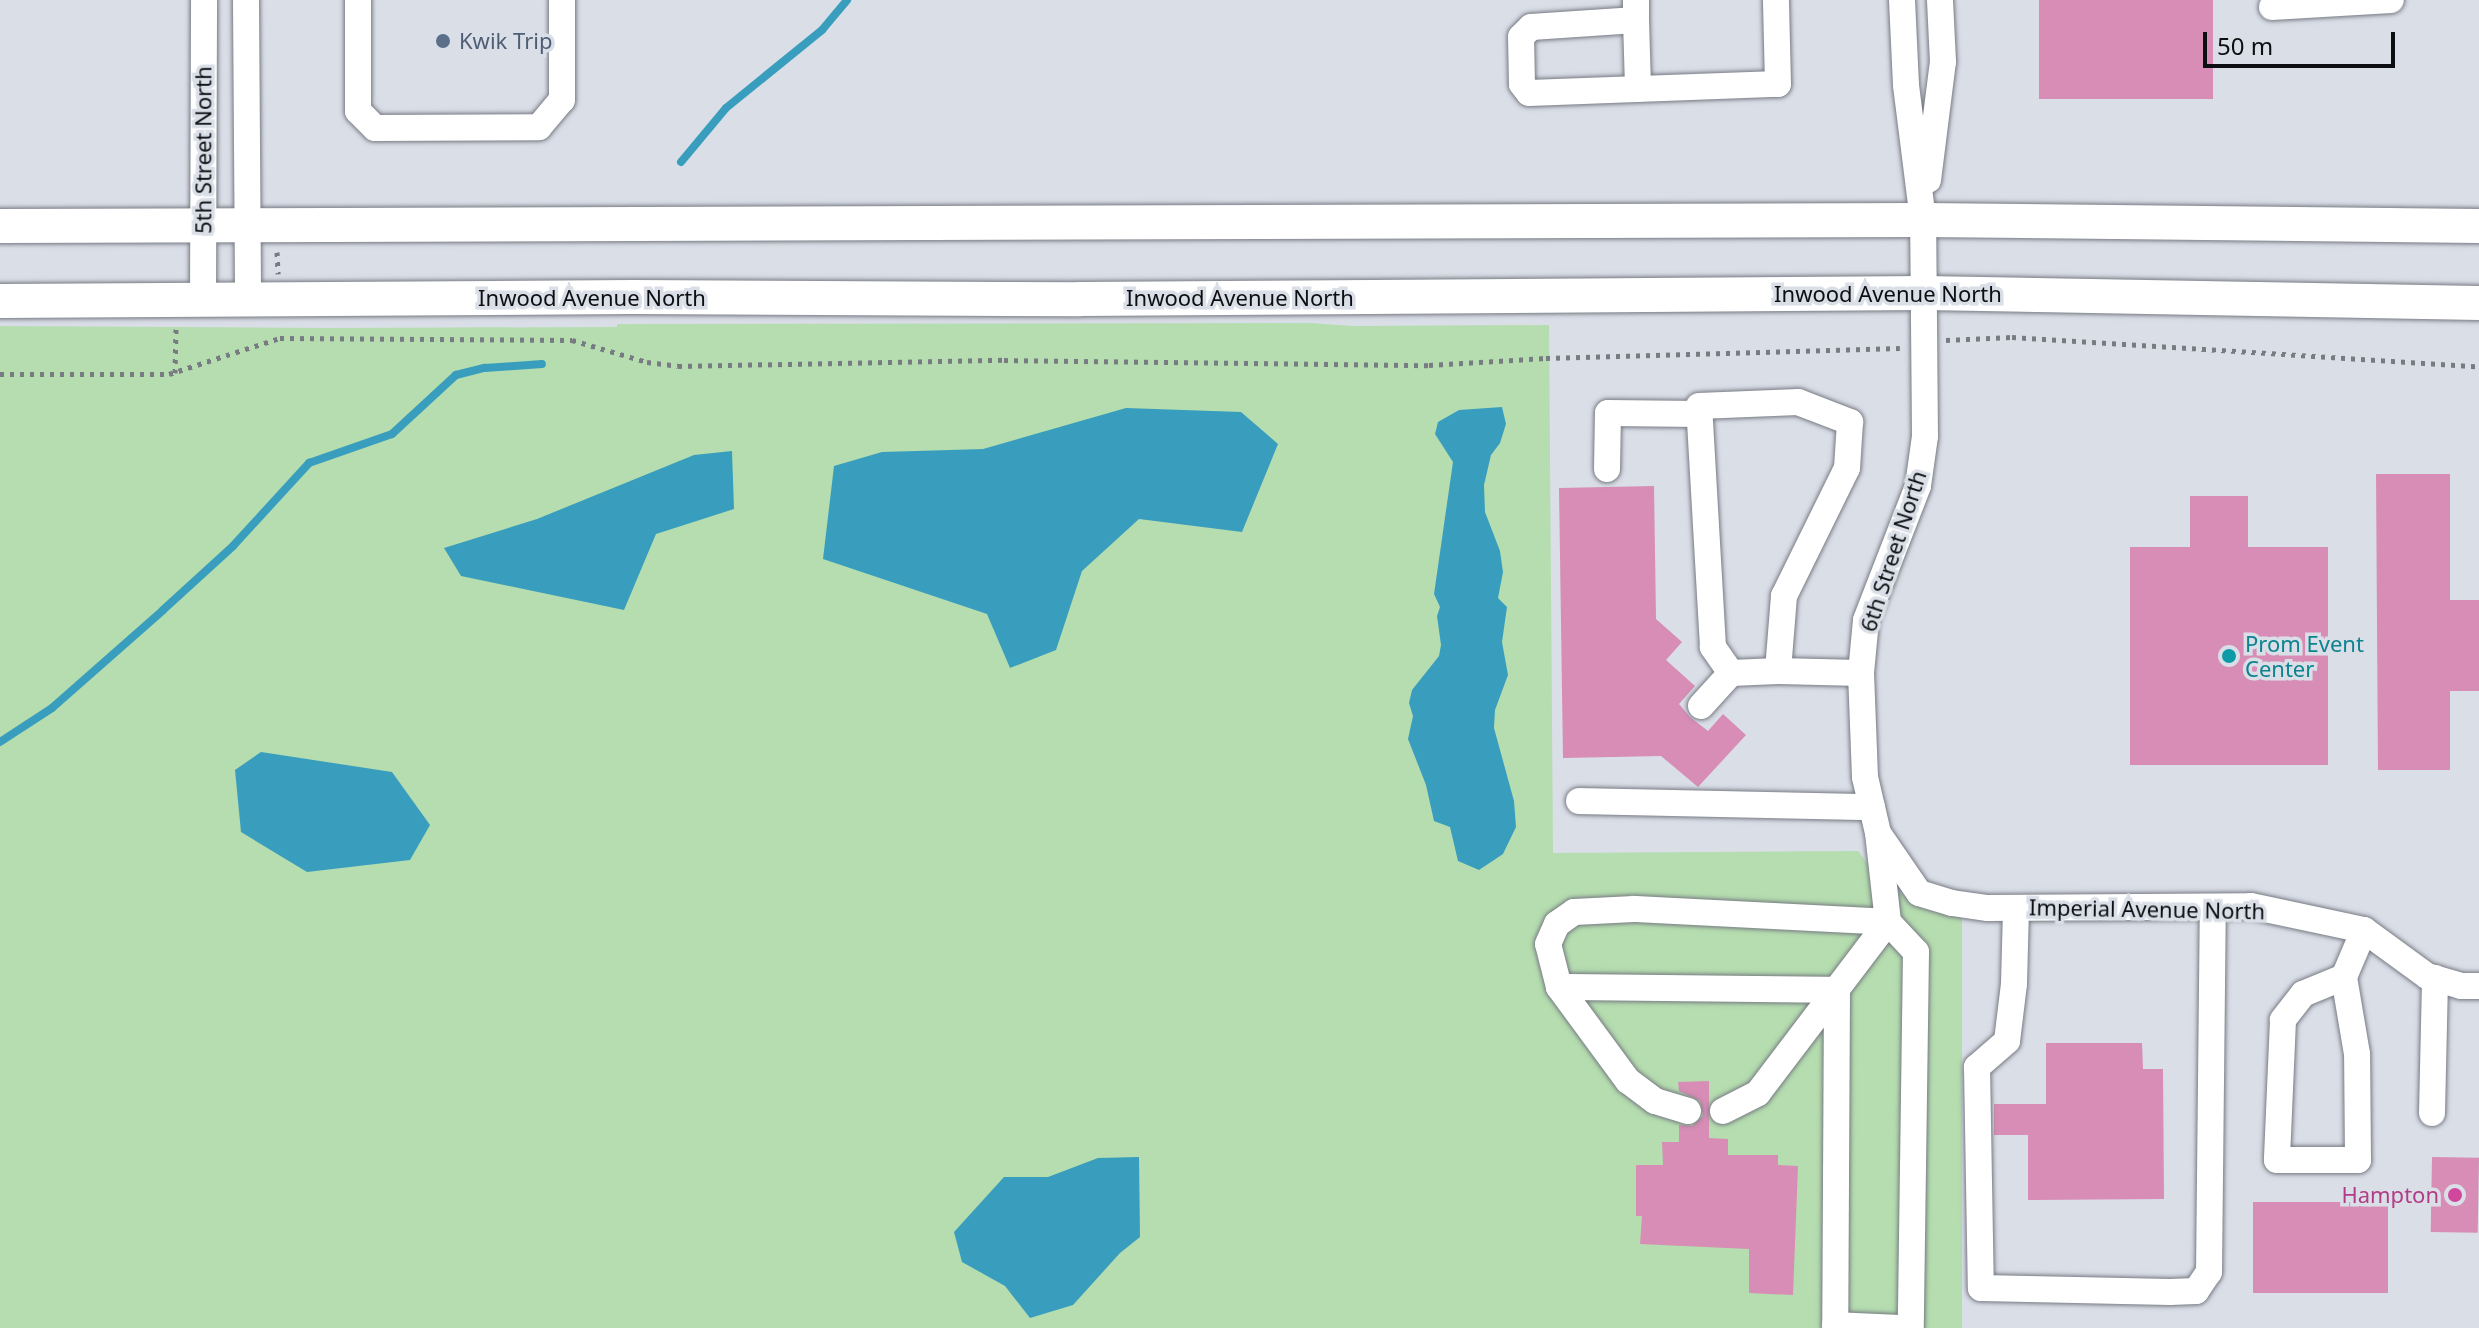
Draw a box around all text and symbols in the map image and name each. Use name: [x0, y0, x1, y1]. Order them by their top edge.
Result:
scale bar: [2207, 16, 2399, 66]
place label: Kwik Trip: [459, 28, 552, 54]
text: 50 m: [2217, 29, 2273, 62]
marker: Kwik Trip: [434, 32, 452, 50]
street label: 5th Street North: [190, 66, 216, 234]
street label: Inwood Avenue North: [1774, 281, 2002, 307]
street label: Inwood Avenue North: [478, 285, 706, 311]
street label: Inwood Avenue North: [1126, 285, 1354, 311]
street label: 6th Street North: [1855, 467, 1931, 635]
place label: Prom Event Center: [2245, 630, 2364, 682]
marker: Prom Event Center: [2220, 647, 2238, 665]
street label: Imperial Avenue North: [2029, 894, 2265, 924]
place label: Hampton: [2341, 1182, 2439, 1208]
marker: Hampton: [2446, 1186, 2464, 1204]

